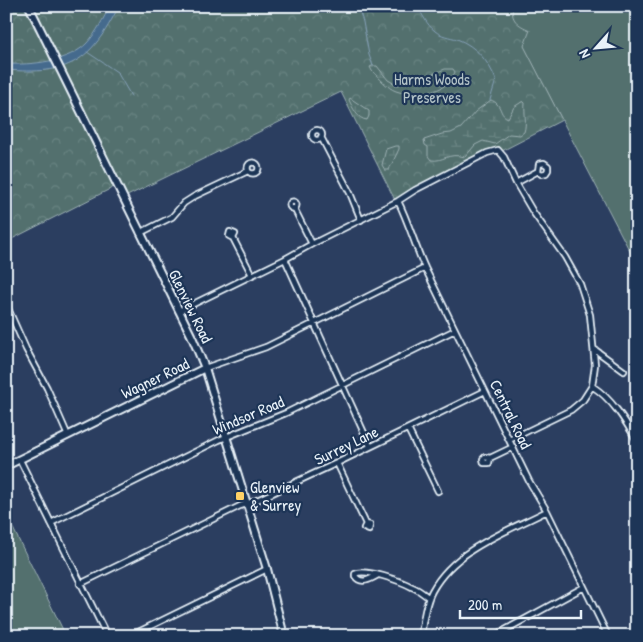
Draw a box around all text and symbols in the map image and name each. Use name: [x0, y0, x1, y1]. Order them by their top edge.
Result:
north arrow: [570, 22, 620, 72]
text: N: [574, 46, 594, 62]
park label: Harms Woods Preserves: [394, 68, 470, 108]
street label: Glenview Road: [164, 266, 218, 346]
street label: Wagner Road: [117, 352, 193, 404]
street label: Central Road: [485, 376, 537, 452]
street label: Windsor Road: [209, 390, 287, 440]
street label: Surrey Lane: [310, 420, 382, 470]
place label: Glenview & Surrey: [250, 476, 302, 516]
marker: Glenview & Surrey: [234, 490, 246, 502]
scale bar: [460, 587, 582, 619]
text: 200 m: [468, 594, 502, 615]

